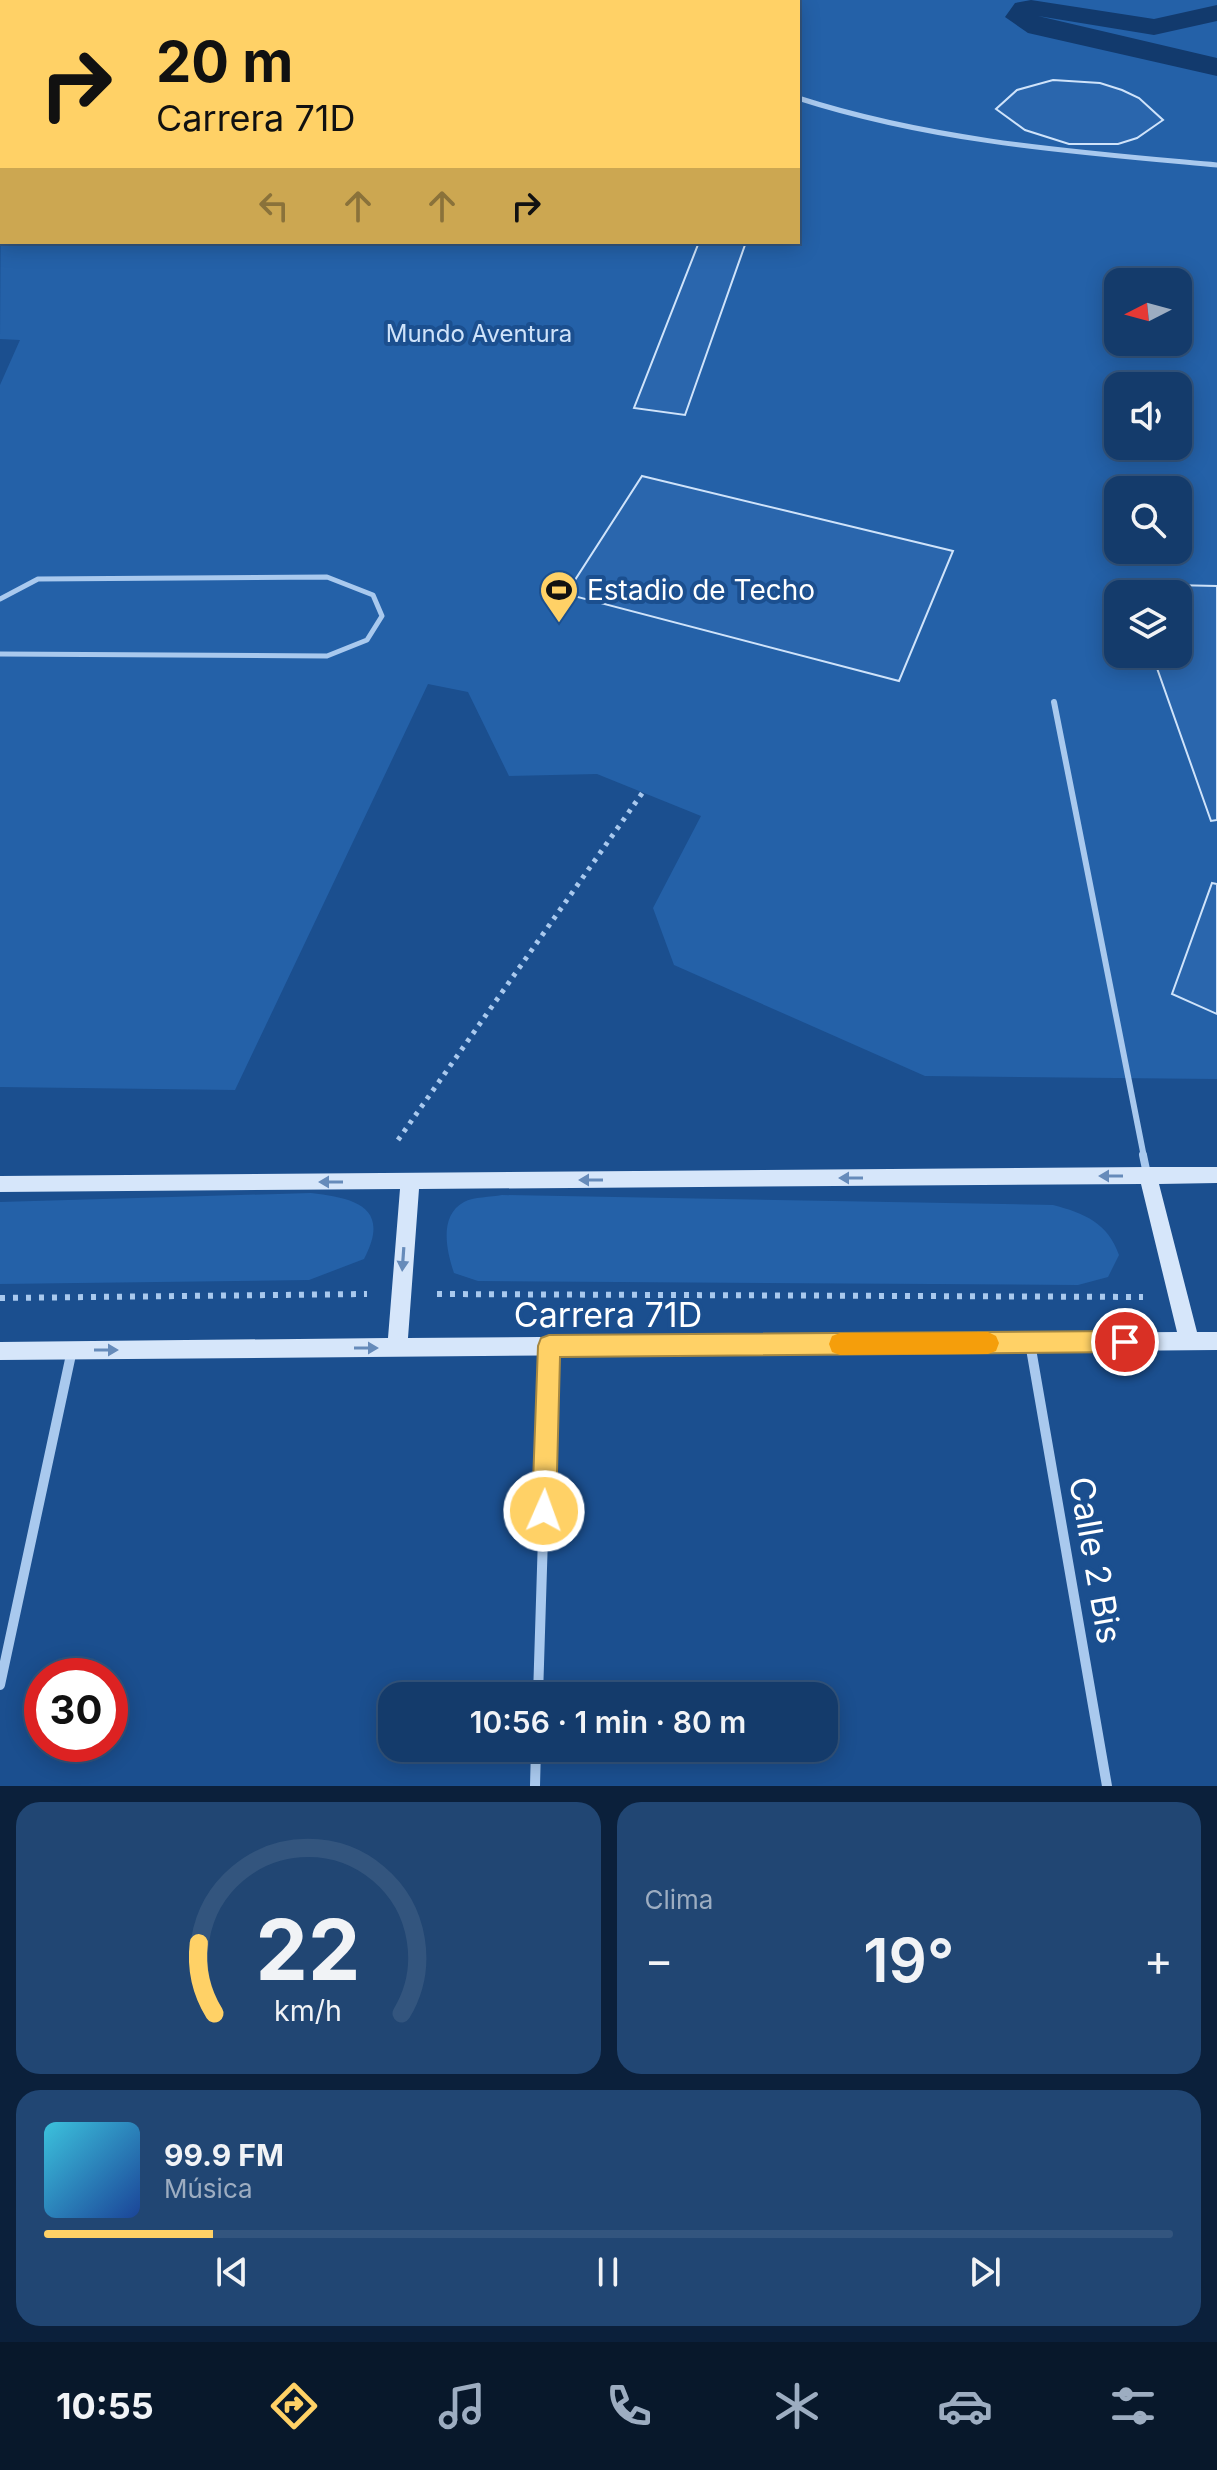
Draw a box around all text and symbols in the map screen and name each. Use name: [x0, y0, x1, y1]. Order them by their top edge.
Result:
text: 20 m: [156, 28, 293, 96]
icon: right: [24, 32, 128, 136]
text: Carrera 71D: [156, 96, 355, 140]
icon: left: [252, 184, 296, 228]
icon: ahead: [336, 184, 380, 228]
icon: ahead: [420, 184, 464, 228]
icon: right: [504, 184, 548, 228]
north arrow: [1104, 268, 1192, 356]
map controls: [1104, 268, 1192, 668]
park label: Mundo Aventura: [386, 319, 572, 348]
button: sound: [1104, 372, 1192, 460]
button: search: [1104, 476, 1192, 564]
sports icon: Estadio de Techo: [538, 569, 580, 624]
place label: Estadio de Techo: [587, 573, 815, 607]
button: layers: [1104, 580, 1192, 668]
one-way arrow: [1098, 1170, 1123, 1182]
one-way arrow: [838, 1172, 863, 1184]
one-way arrow: [578, 1174, 603, 1186]
one-way arrow: [318, 1176, 343, 1188]
one-way arrow: [397, 1247, 410, 1272]
street label: Carrera 71D: [514, 1294, 702, 1335]
pin: [1091, 1308, 1159, 1376]
icon: arrive: [1103, 1320, 1147, 1364]
one-way arrow: [354, 1341, 379, 1354]
one-way arrow: [94, 1344, 119, 1356]
position arrow: [502, 1469, 586, 1553]
street label: Calle 2 Bis: [1061, 1473, 1131, 1647]
speed limit sign: 30: [24, 1658, 128, 1762]
text: 10:56 · 1 min · 80 m: [470, 1704, 746, 1740]
text: Clima: [645, 1884, 713, 1915]
text: 22: [256, 1899, 361, 2000]
text: 19°: [863, 1924, 954, 1996]
text: −: [645, 1933, 674, 1987]
text: +: [1144, 1933, 1173, 1987]
text: km/h: [274, 1993, 342, 2028]
text: 99.9 FM: [164, 2137, 284, 2173]
text: Música: [164, 2173, 253, 2204]
icon: previous: [210, 2250, 254, 2294]
icon: pause: [586, 2250, 630, 2294]
icon: next: [963, 2250, 1007, 2294]
icon: directions: [266, 2378, 322, 2434]
icon: music: [434, 2378, 490, 2434]
icon: phone: [601, 2378, 657, 2434]
icon: climate: [769, 2378, 825, 2434]
icon: car: [937, 2378, 993, 2434]
icon: filters: [1105, 2378, 1161, 2434]
text: 10:55: [56, 2384, 154, 2428]

